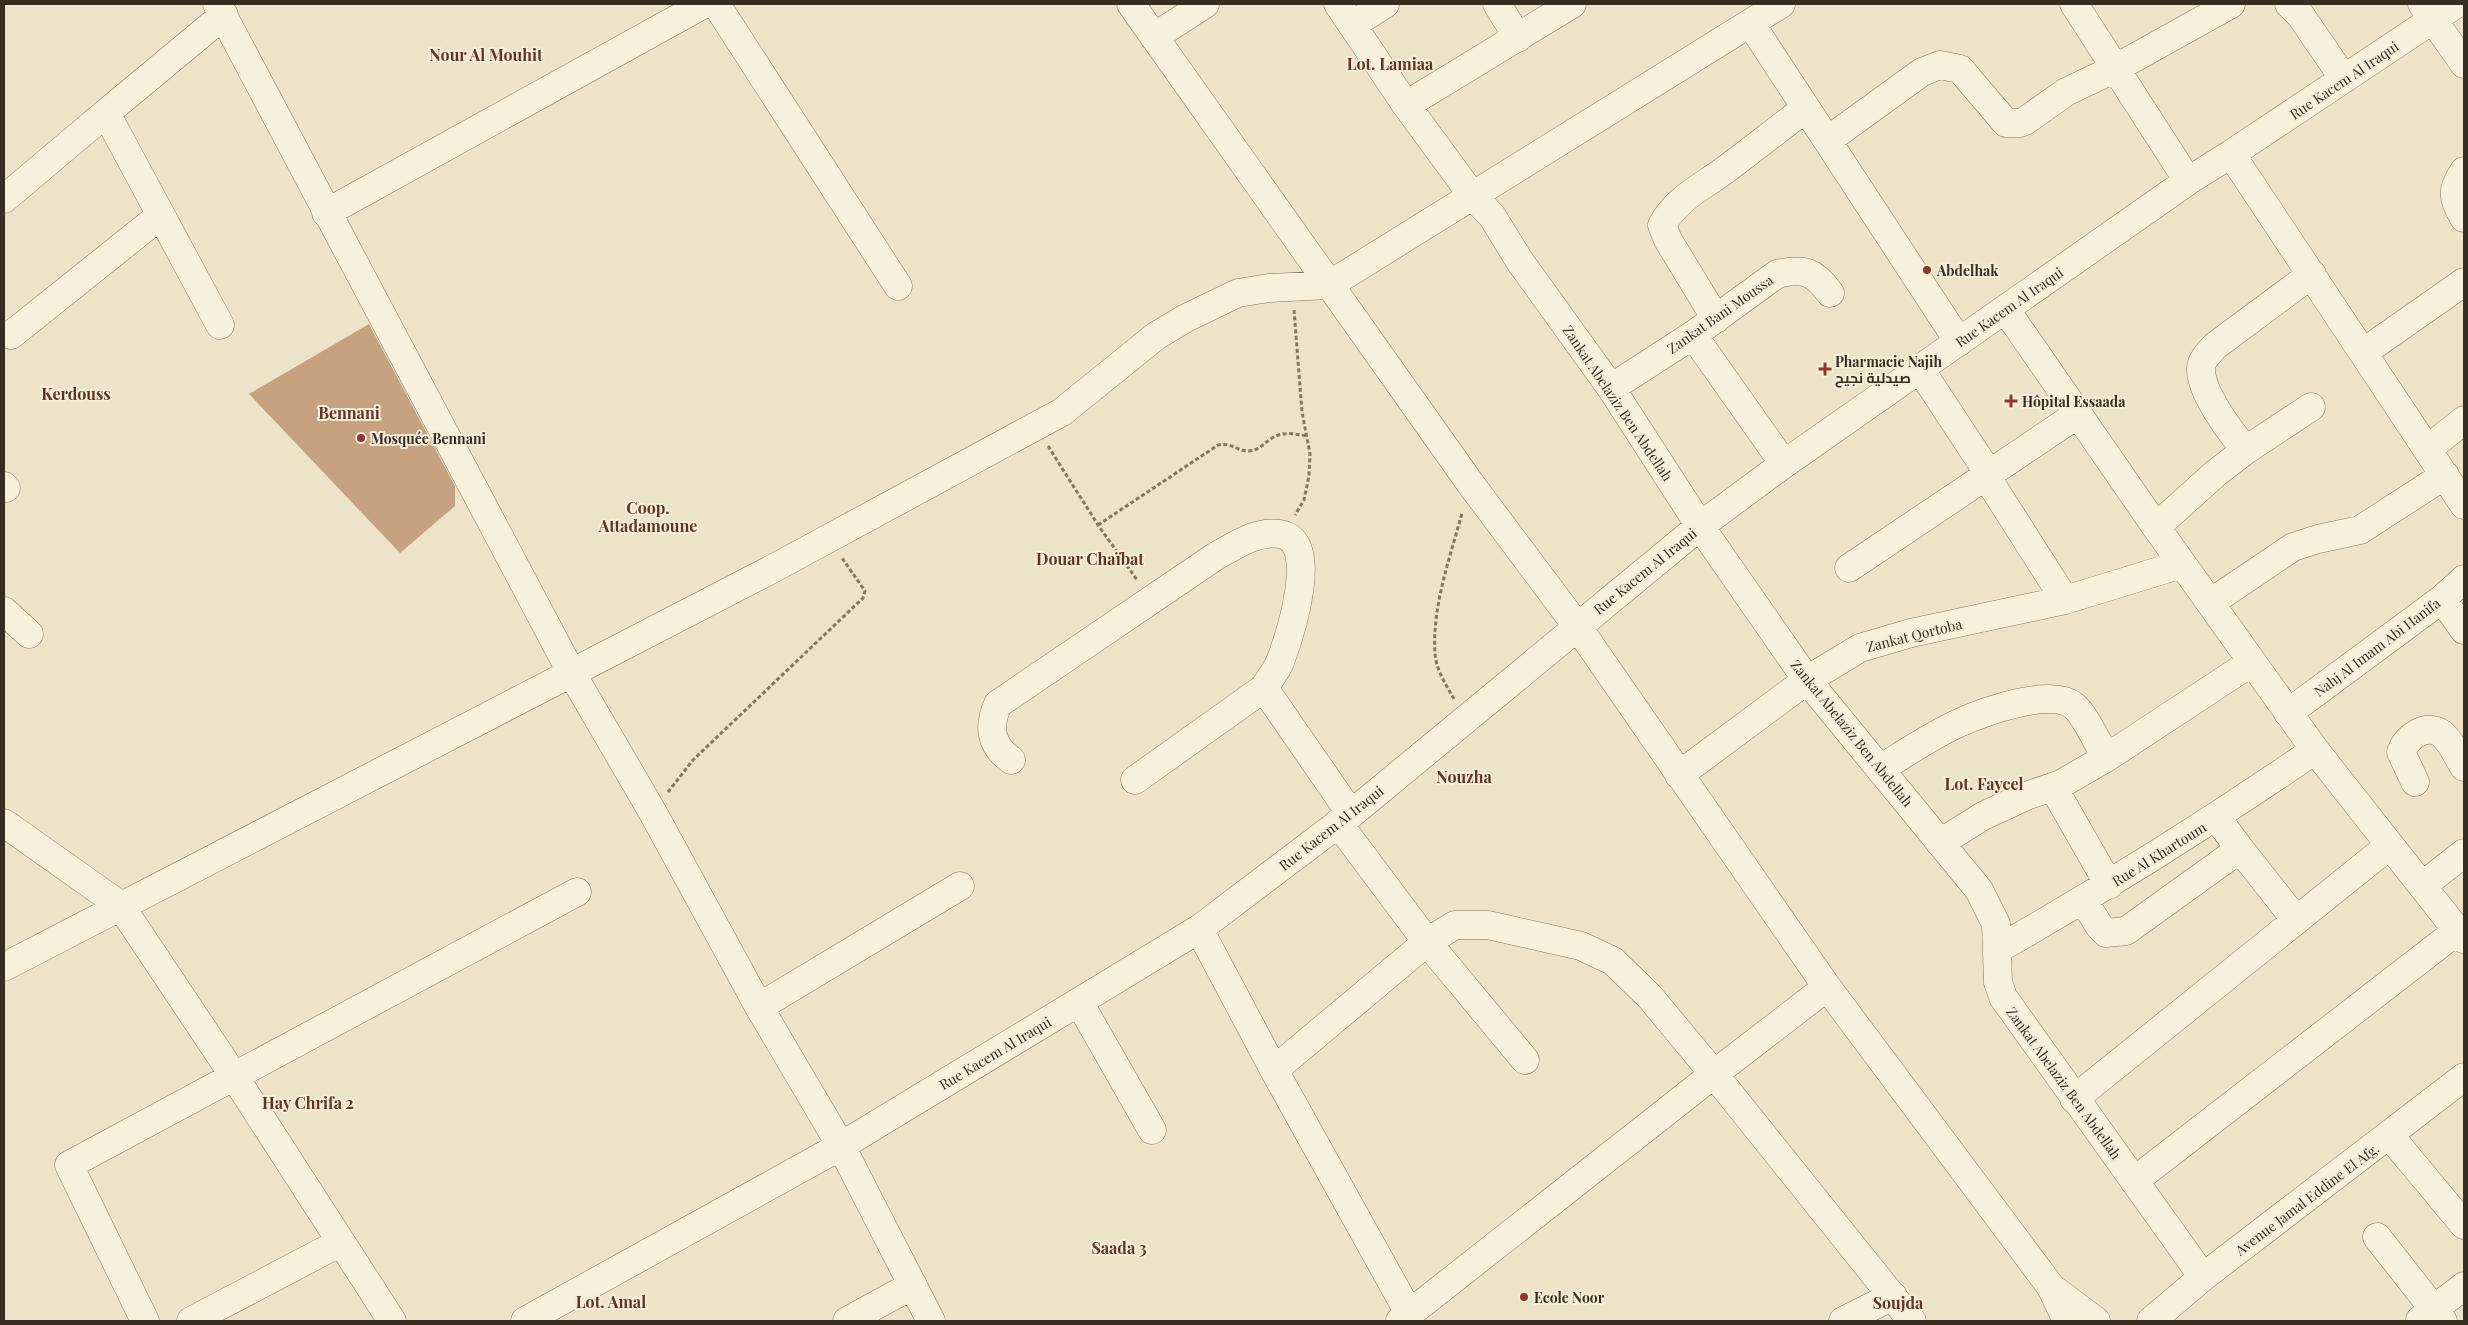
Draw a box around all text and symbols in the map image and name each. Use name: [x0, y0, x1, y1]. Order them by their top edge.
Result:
street label: Rue Kacem Al Iraqui: [2286, 36, 2402, 124]
district label: Nour Al Mouhit: [429, 44, 543, 65]
district label: Lot. Lamiaa: [1347, 53, 1434, 74]
place label: Abdelhak: [1936, 261, 1999, 280]
street label: Rue Kacem Al Iraqui: [1951, 263, 2067, 351]
marker: Abdelhak: [1921, 264, 1933, 276]
street label: Zankat Bani Moussa: [1663, 270, 1777, 358]
street label: Zankat Abelaziz Ben Abdellah: [1559, 321, 1678, 485]
place label: Pharmacie Najih صيدلية نجيح: [1835, 352, 1942, 388]
marker: Pharmacie Najih صيدلية نجيح: [1819, 363, 1831, 375]
district label: Kerdouss: [41, 383, 111, 404]
place label: Hôpital Essaada: [2022, 392, 2126, 411]
marker: Hôpital Essaada: [2004, 394, 2018, 408]
district label: Bennani: [318, 402, 380, 423]
place label: Mosquée Bennani: [371, 429, 487, 448]
marker: Mosquée Bennani: [355, 432, 367, 444]
district label: Coop. Attadamoune: [598, 497, 697, 536]
street label: Rue Kacem Al Iraqui: [1589, 523, 1701, 619]
district label: Douar Chaïbat: [1036, 548, 1144, 569]
street label: Nahj Al Imam Abi Hanifa: [2310, 593, 2444, 701]
street label: Zankat Qortoba: [1864, 614, 1964, 656]
street label: Zankat Abelaziz Ben Abdellah: [1787, 656, 1918, 811]
district label: Nouzha: [1436, 766, 1492, 787]
district label: Lot. Faycel: [1945, 773, 2023, 794]
street label: Rue Kacem Al Iraqui: [1275, 781, 1387, 875]
street label: Rue Al Khartoum: [2108, 817, 2210, 891]
street label: Zankat Abelaziz Ben Abdellah: [2002, 1003, 2126, 1164]
street label: Rue Kacem Al Iraqui: [935, 1012, 1055, 1094]
district label: Hay Chrifa 2: [262, 1092, 354, 1113]
street label: Avenue Jamal Eddine El Afg.: [2230, 1139, 2383, 1260]
district label: Saada 3: [1091, 1237, 1147, 1258]
place label: Ecole Noor: [1534, 1288, 1605, 1307]
district label: Lot. Amal: [576, 1291, 646, 1312]
marker: Ecole Noor: [1518, 1291, 1530, 1303]
district label: Soujda: [1873, 1292, 1924, 1313]

